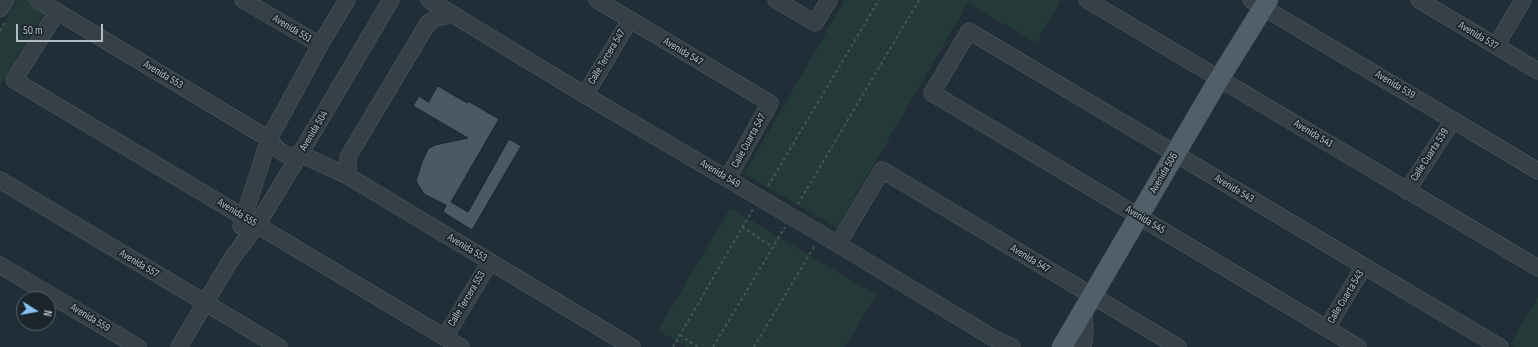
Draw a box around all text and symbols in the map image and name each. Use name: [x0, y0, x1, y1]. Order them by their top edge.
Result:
street label: Avenida 551: [270, 12, 314, 46]
scale bar: [18, 16, 105, 42]
street label: Avenida 537: [1456, 19, 1500, 53]
text: 50 m: [23, 23, 43, 38]
street label: Calle Tercera 547: [585, 27, 629, 87]
street label: Avenida 547: [661, 35, 705, 69]
street label: Avenida 553: [141, 58, 185, 92]
street label: Avenida 539: [1373, 68, 1417, 102]
street label: Avenida 504: [297, 109, 331, 153]
street label: Calle Cuarta 547: [729, 112, 769, 170]
street label: Avenida 541: [1291, 117, 1335, 151]
street label: Calle Cuarta 539: [1408, 126, 1452, 184]
street label: Avenida 506: [1147, 150, 1181, 196]
street label: Avenida 549: [698, 157, 742, 191]
street label: Avenida 543: [1212, 172, 1256, 206]
street label: Avenida 555: [215, 196, 259, 230]
street label: Avenida 545: [1123, 203, 1167, 237]
street label: Avenida 553: [445, 231, 489, 265]
street label: Avenida 547: [1008, 242, 1052, 276]
street label: Avenida 557: [117, 247, 161, 281]
street label: Calle Cuarta 543: [1325, 268, 1367, 326]
street label: Calle Tercera 553: [445, 269, 489, 329]
north arrow: [16, 291, 56, 331]
street label: Avenida 559: [68, 301, 112, 335]
text: N: [40, 309, 54, 317]

